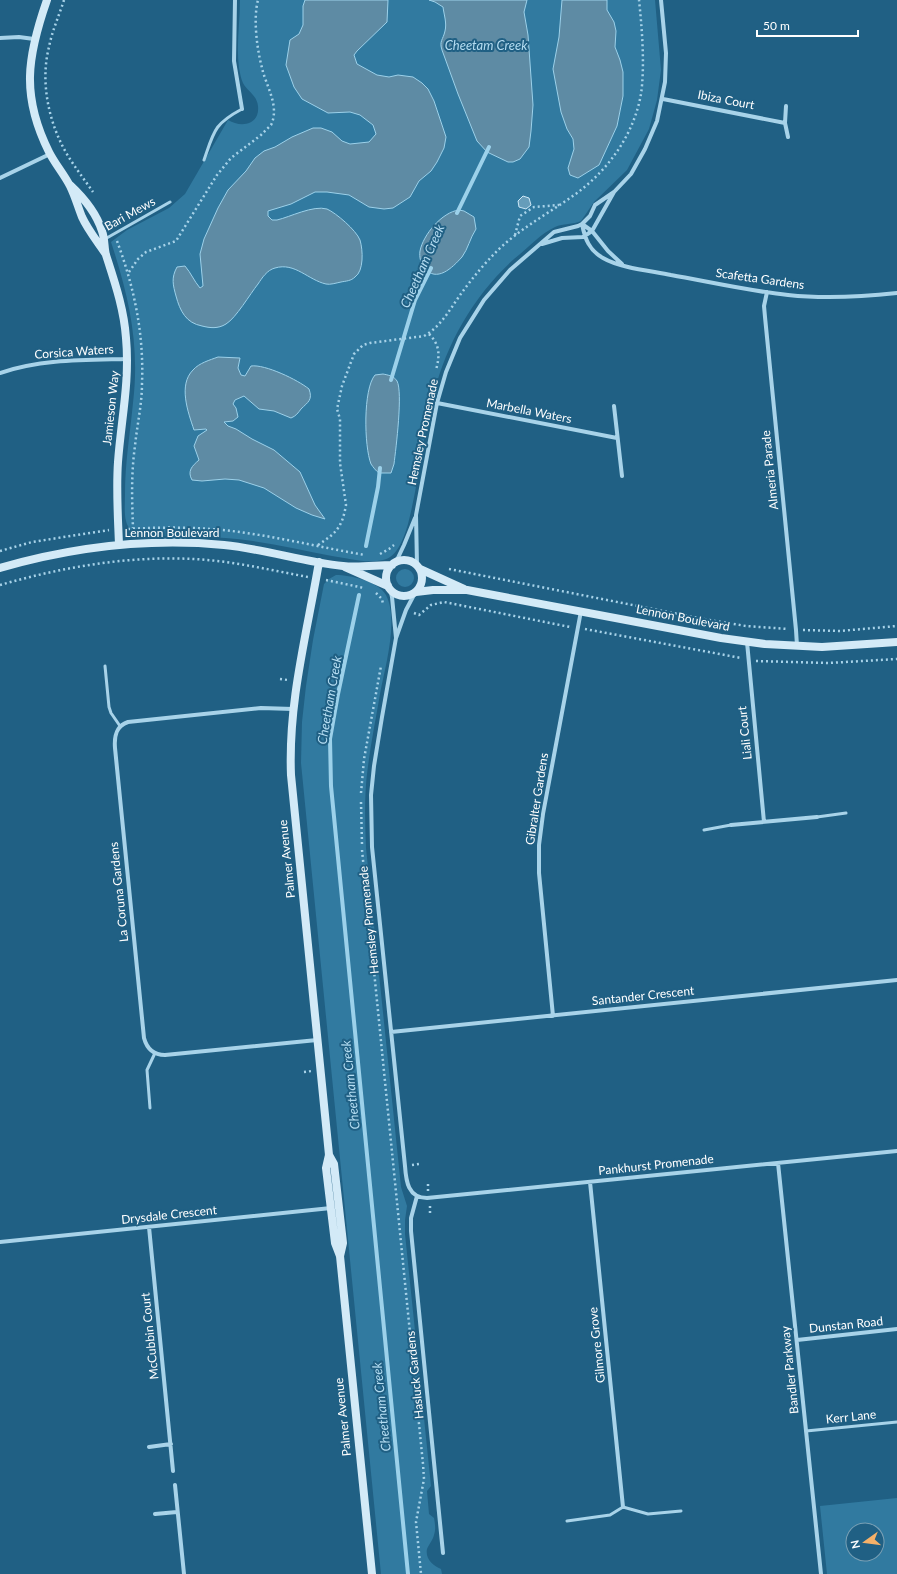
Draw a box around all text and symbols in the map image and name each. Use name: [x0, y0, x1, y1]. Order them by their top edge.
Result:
scale bar: [757, 12, 858, 38]
text: 50 m: [763, 18, 790, 33]
water label: Cheetam Creek: [445, 37, 528, 53]
street label: Ibiza Court: [696, 87, 756, 112]
street label: Bari Mews: [102, 193, 158, 234]
water label: Cheetham Creek: [396, 221, 448, 310]
street label: Scafetta Gardens: [715, 265, 805, 292]
street label: Corsica Waters: [34, 341, 114, 362]
street label: Jamieson Way: [99, 369, 122, 446]
street label: Hemsley Promenade: [404, 377, 441, 486]
street label: Marbella Waters: [485, 395, 573, 426]
street label: Almeria Parade: [758, 430, 781, 510]
street label: Lennon Boulevard: [124, 525, 220, 540]
street label: Lennon Boulevard: [635, 601, 731, 634]
water label: Cheetham Creek: [313, 654, 345, 746]
street label: Liali Court: [734, 705, 755, 761]
street label: Gibralter Gardens: [522, 752, 551, 846]
street label: Palmer Avenue: [275, 819, 298, 899]
street label: La Coruna Gardens: [106, 841, 131, 943]
street label: Hemsley Promenade: [355, 865, 382, 975]
street label: Santander Crescent: [591, 983, 695, 1008]
water label: Cheetham Creek: [337, 1039, 363, 1130]
street label: Pankhurst Promenade: [597, 1151, 714, 1178]
street label: Drysdale Crescent: [120, 1202, 218, 1227]
street label: McCubbin Court: [137, 1291, 162, 1380]
street label: Gilmore Grove: [585, 1306, 608, 1384]
street label: Dunstan Road: [808, 1313, 884, 1336]
street label: Bandler Parkway: [777, 1325, 802, 1415]
street label: Hasluck Gardens: [402, 1330, 427, 1420]
water label: Cheetham Creek: [368, 1361, 394, 1452]
street label: Palmer Avenue: [331, 1377, 354, 1457]
street label: Kerr Lane: [825, 1406, 877, 1427]
north arrow: [845, 1522, 885, 1562]
text: N: [847, 1539, 862, 1550]

